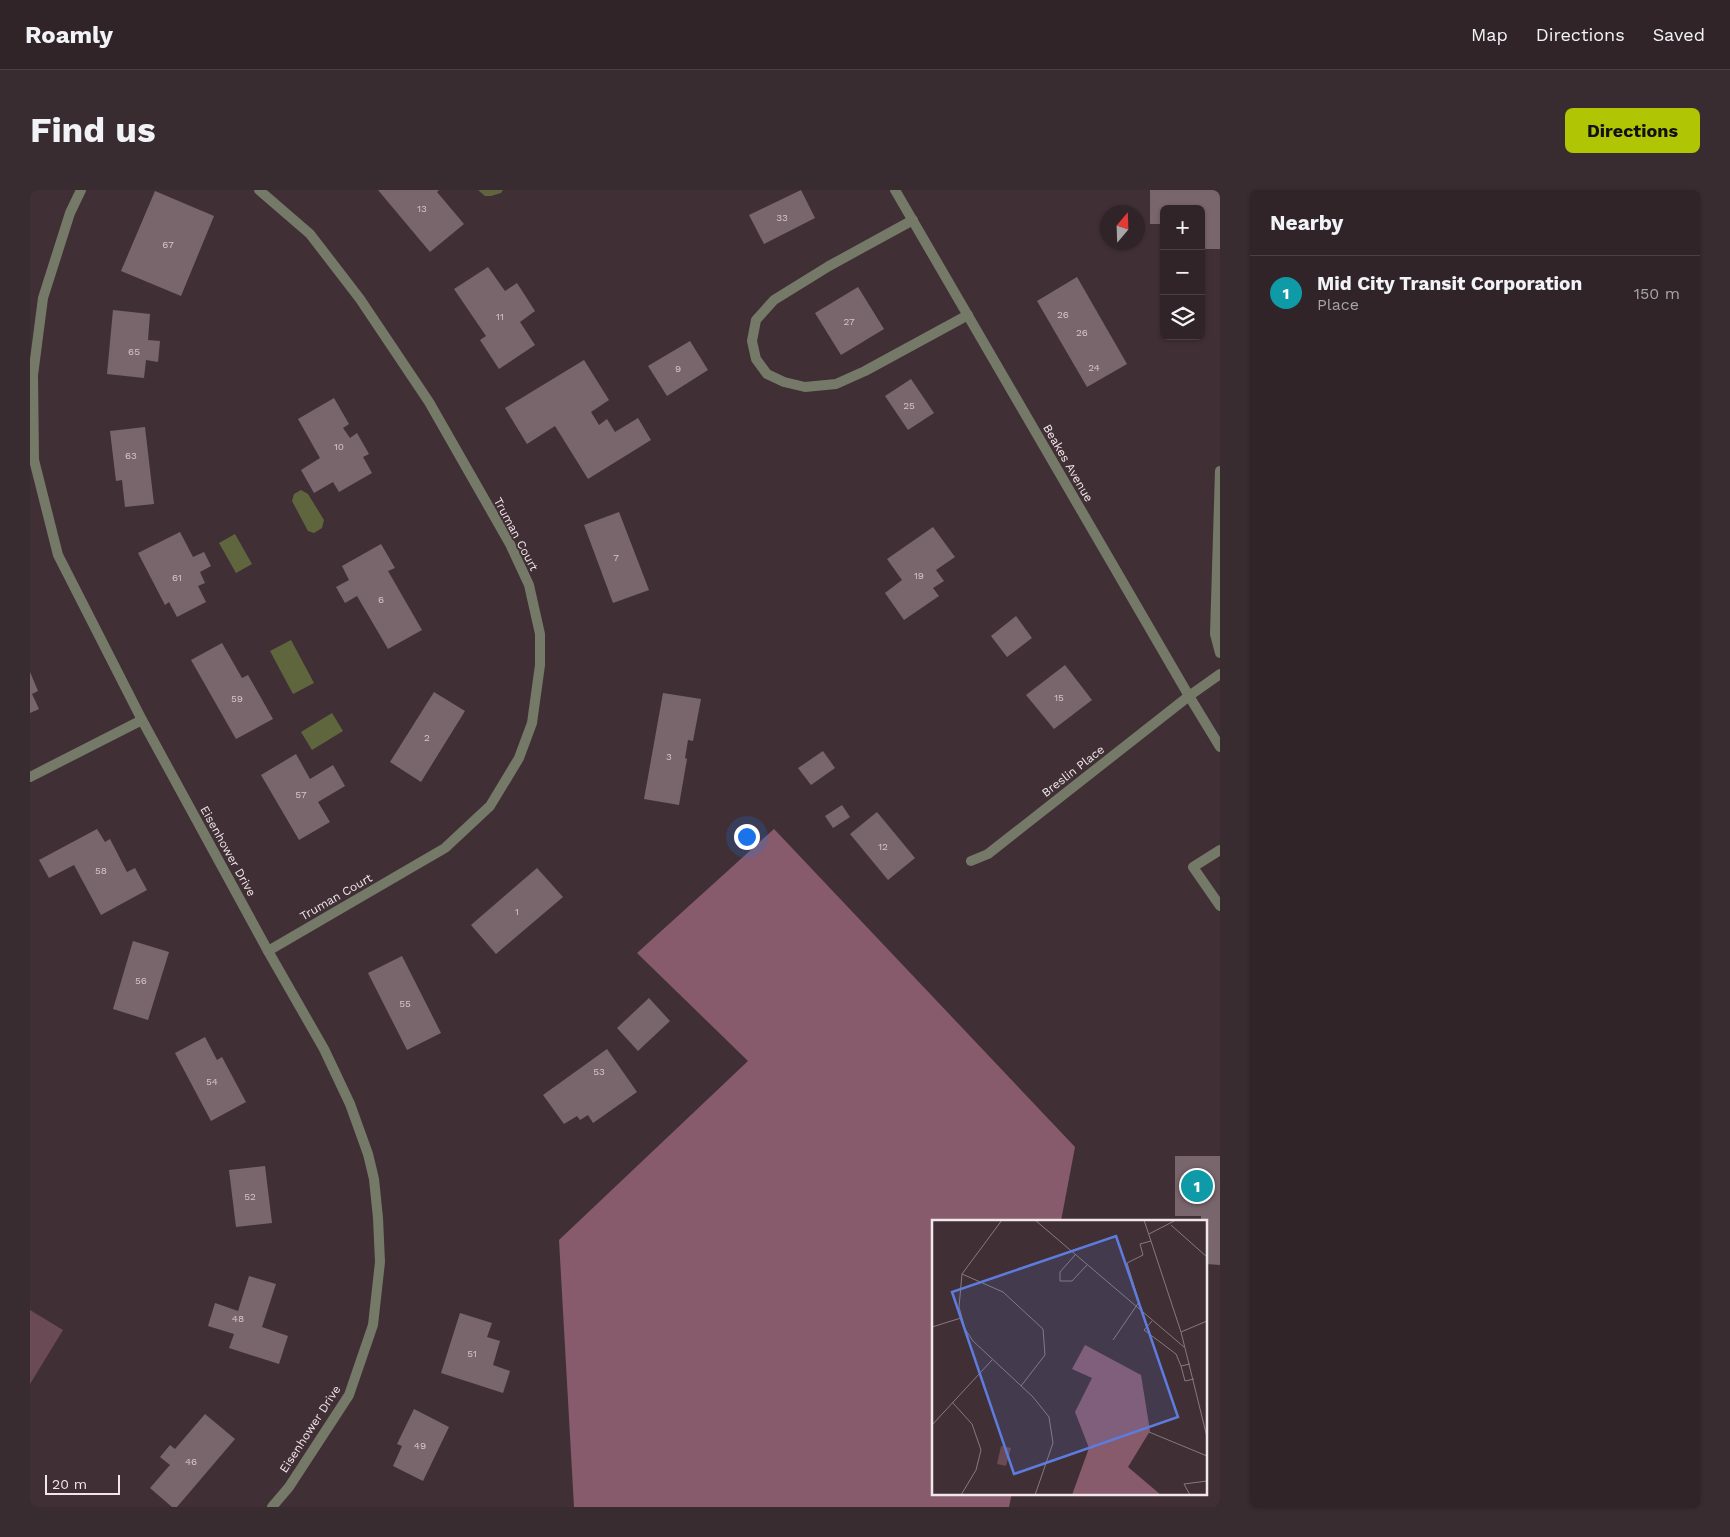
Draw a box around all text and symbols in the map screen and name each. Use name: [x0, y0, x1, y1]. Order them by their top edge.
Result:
text: Roamly: [25, 21, 113, 49]
text: Map: [1471, 24, 1508, 45]
text: Directions: [1536, 24, 1625, 45]
text: Saved: [1653, 24, 1705, 45]
button: Directions: [1565, 108, 1700, 153]
text: Find us: [30, 109, 156, 151]
house number: 13: [417, 203, 427, 214]
north arrow: [1100, 205, 1145, 250]
map controls: [1160, 205, 1205, 340]
button: +: [1160, 205, 1205, 250]
text: Nearby: [1270, 210, 1343, 235]
house number: 33: [776, 212, 788, 223]
house number: 67: [162, 239, 174, 250]
button: −: [1160, 250, 1205, 295]
text: Mid City Transit Corporation: [1317, 272, 1582, 295]
text: 1: [1283, 284, 1289, 303]
text: 150 m: [1634, 284, 1680, 303]
button: layers: [1160, 295, 1205, 340]
text: Place: [1317, 295, 1359, 314]
house number: 26: [1057, 309, 1069, 320]
house number: 11: [496, 311, 504, 322]
house number: 27: [843, 316, 855, 327]
house number: 26: [1076, 327, 1088, 338]
house number: 65: [128, 346, 140, 357]
house number: 24: [1088, 362, 1100, 373]
house number: 9: [675, 363, 681, 374]
house number: 25: [903, 400, 915, 411]
street label: Beakes Avenue: [1040, 422, 1096, 504]
house number: 10: [334, 441, 344, 452]
house number: 63: [125, 450, 137, 461]
street label: Truman Court: [491, 495, 541, 573]
house number: 7: [613, 552, 619, 563]
house number: 19: [914, 570, 924, 581]
house number: 61: [172, 572, 182, 583]
house number: 6: [378, 594, 384, 605]
house number: 15: [1054, 692, 1064, 703]
house number: 59: [231, 693, 243, 704]
house number: 2: [424, 732, 430, 743]
street label: Breslin Place: [1039, 742, 1107, 800]
house number: 3: [666, 751, 672, 762]
house number: 57: [295, 789, 307, 800]
street label: Eisenhower Drive: [197, 803, 259, 899]
your location: [734, 824, 760, 850]
house number: 12: [878, 841, 888, 852]
house number: 58: [95, 865, 107, 876]
street label: Truman Court: [297, 871, 375, 923]
house number: 1: [515, 906, 519, 917]
house number: 56: [135, 975, 147, 986]
house number: 55: [399, 998, 411, 1009]
house number: 53: [593, 1066, 605, 1077]
house number: 54: [206, 1076, 218, 1087]
pin: 1: [1181, 1167, 1213, 1205]
house number: 52: [244, 1191, 256, 1202]
inset map: [932, 1220, 1208, 1494]
house number: 48: [232, 1313, 244, 1324]
house number: 51: [467, 1348, 477, 1359]
street label: Eisenhower Drive: [277, 1383, 343, 1475]
house number: 49: [414, 1440, 426, 1451]
house number: 46: [185, 1456, 197, 1467]
scale bar: [45, 1472, 120, 1495]
text: 20 m: [52, 1476, 87, 1492]

